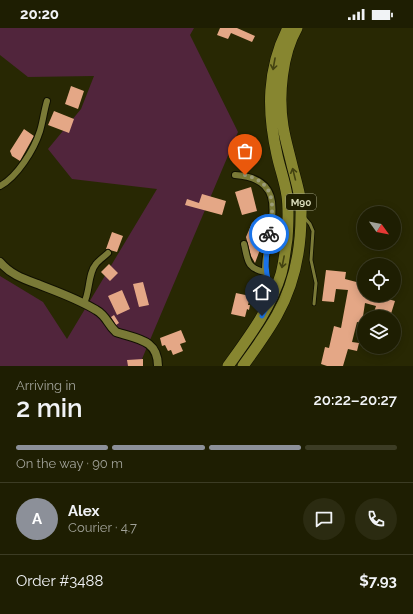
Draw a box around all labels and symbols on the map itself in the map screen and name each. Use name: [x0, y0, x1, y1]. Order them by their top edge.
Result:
one-way arrow: [270, 58, 278, 71]
pin: [228, 134, 262, 175]
one-way arrow: [290, 168, 298, 181]
road number: M90: [286, 194, 316, 210]
north arrow: [357, 206, 401, 250]
courier: [249, 214, 289, 254]
one-way arrow: [279, 255, 287, 268]
pin: [245, 275, 279, 316]

